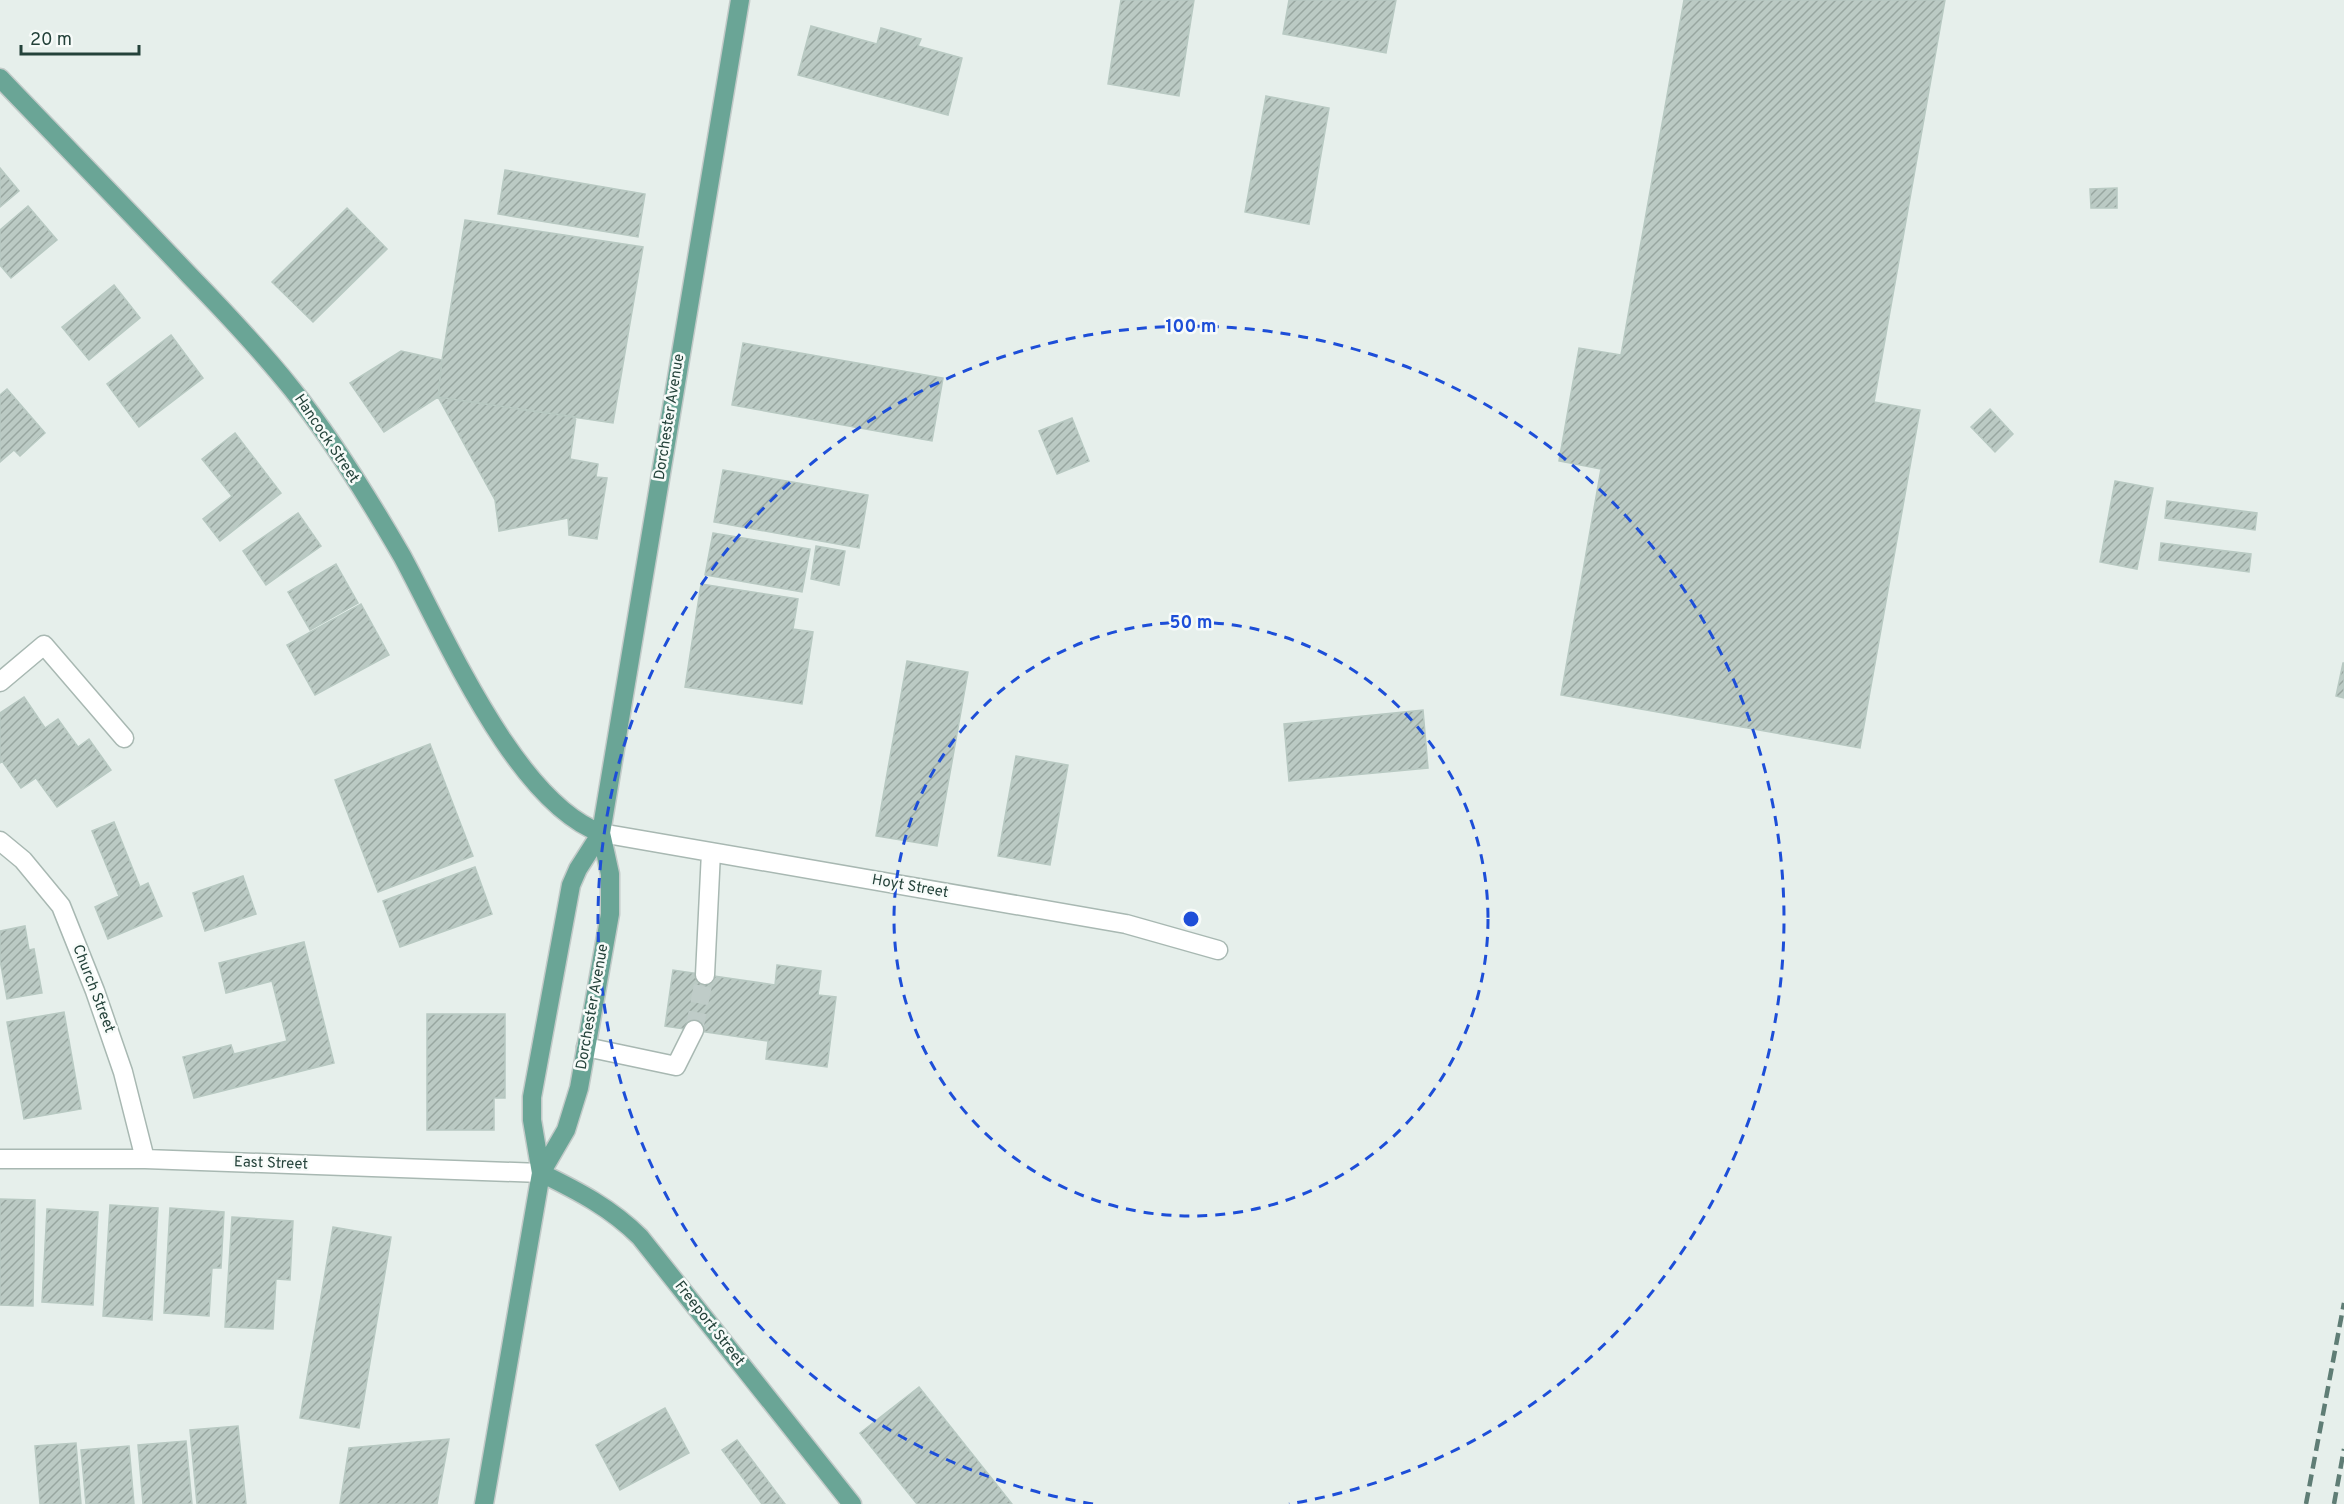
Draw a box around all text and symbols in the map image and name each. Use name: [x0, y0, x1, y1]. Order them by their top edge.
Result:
scale bar: [21, 18, 140, 56]
text: 20 m: [30, 29, 72, 52]
text: 100 m: [1165, 316, 1217, 339]
street label: Dorchester Avenue: [651, 353, 689, 481]
street label: Hancock Street: [289, 391, 363, 487]
text: 50 m: [1169, 612, 1213, 635]
street label: Hoyt Street: [870, 871, 950, 903]
centre of rings: [1181, 909, 1201, 929]
street label: Church Street: [67, 942, 119, 1036]
street label: Dorchester Avenue: [573, 943, 613, 1071]
street label: East Street: [234, 1153, 308, 1175]
street label: Freeport Street: [670, 1278, 748, 1370]

